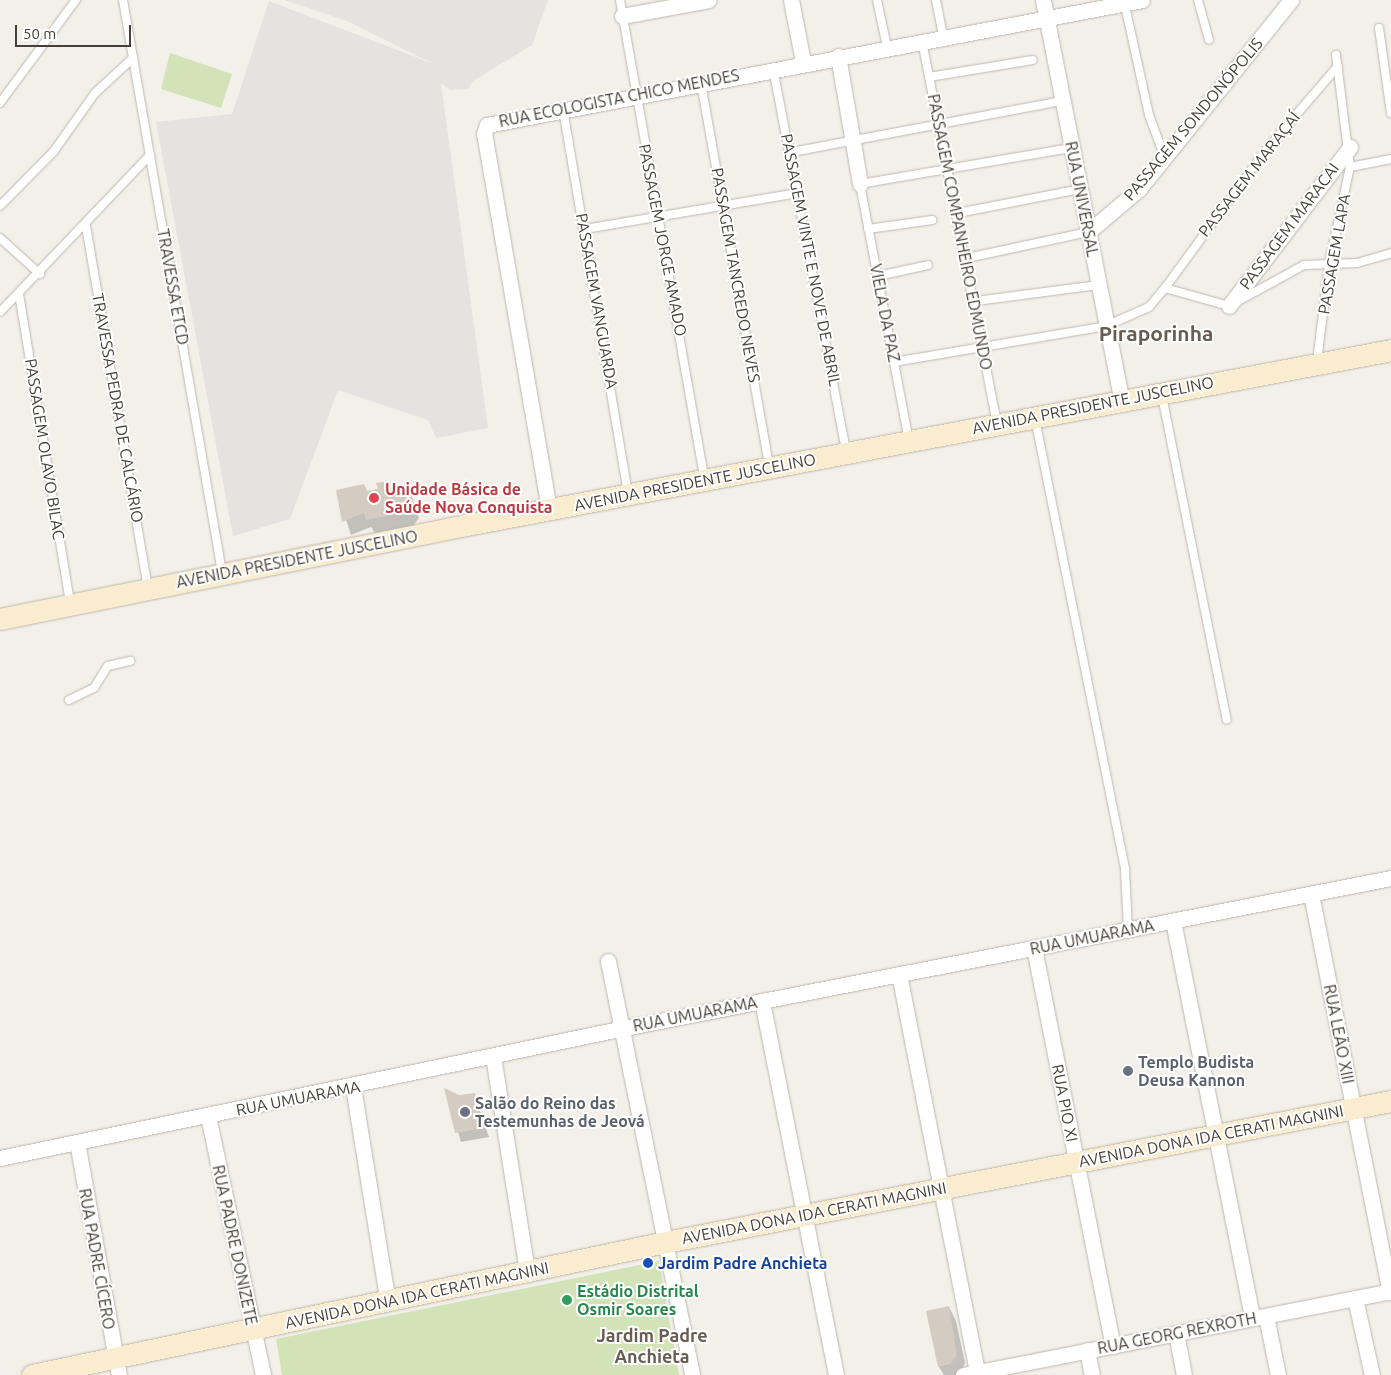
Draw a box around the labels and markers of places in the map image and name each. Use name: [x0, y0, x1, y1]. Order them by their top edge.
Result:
place label: Unidade Básica de Saúde Nova Conquista: [385, 479, 553, 517]
marker: Unidade Básica de Saúde Nova Conquista: [367, 491, 381, 505]
place label: Templo Budista Deusa Kannon: [1138, 1052, 1254, 1090]
marker: Templo Budista Deusa Kannon: [1122, 1065, 1134, 1077]
place label: Salão do Reino das Testemunhas de Jeová: [475, 1093, 645, 1131]
marker: Salão do Reino das Testemunhas de Jeová: [459, 1106, 471, 1118]
place label: Jardim Padre Anchieta: [658, 1253, 827, 1273]
marker: Jardim Padre Anchieta: [642, 1257, 654, 1269]
place label: Estádio Distrital Osmir Soares: [577, 1281, 699, 1319]
marker: Estádio Distrital Osmir Soares: [561, 1294, 573, 1306]

